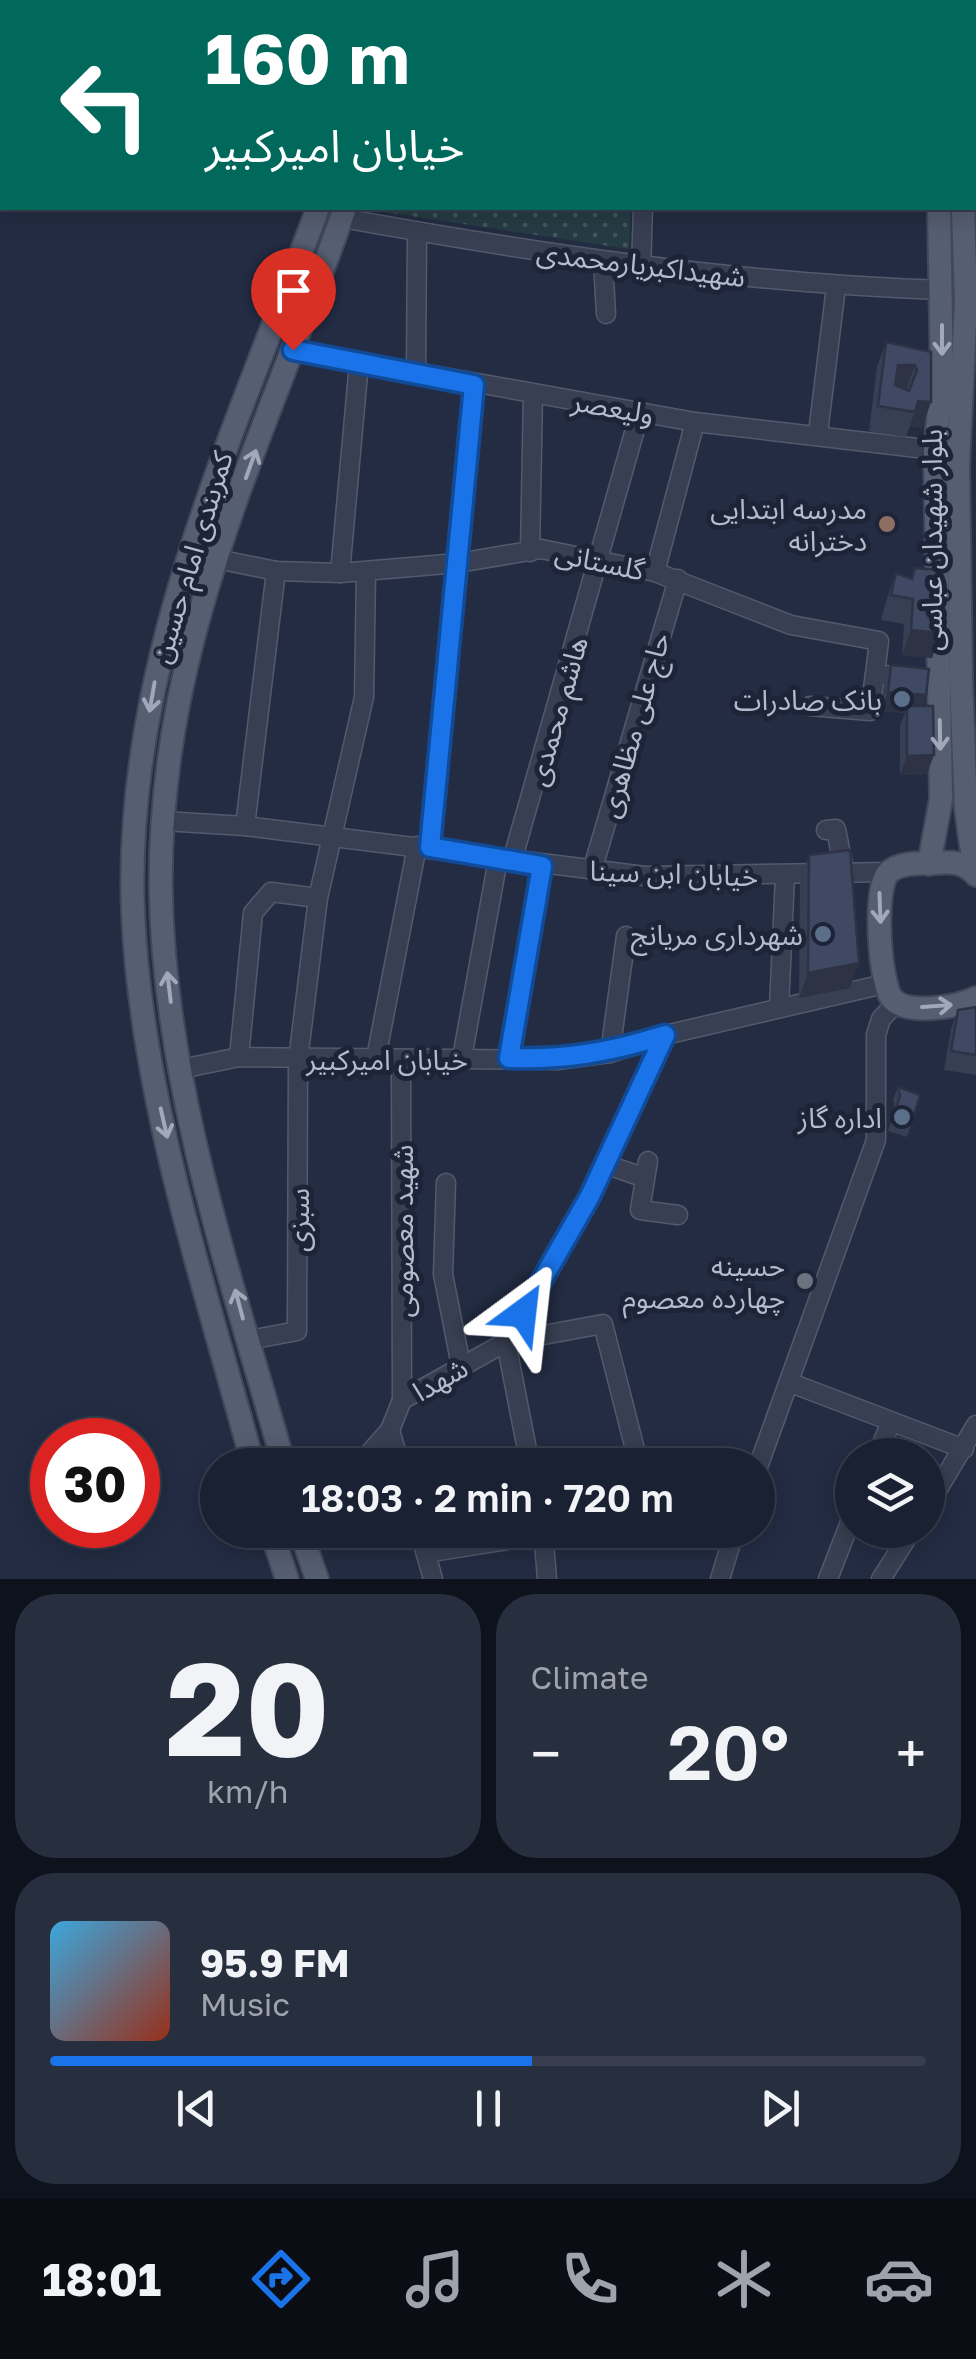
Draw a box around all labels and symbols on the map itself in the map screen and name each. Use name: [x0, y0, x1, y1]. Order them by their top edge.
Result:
street label: شهیداکبریارمحمدی: [535, 235, 747, 294]
pin: [251, 248, 336, 351]
one-way arrow: [932, 322, 952, 355]
street label: ولیعصر: [568, 383, 656, 431]
street label: بلوار شهیدان عباسی: [915, 429, 949, 651]
street label: کمربندی امام حسین: [143, 447, 244, 668]
one-way arrow: [243, 450, 261, 481]
place label: مدرسه ابتدایی دخترانه: [710, 492, 867, 558]
marker: مدرسه ابتدایی دخترانه: [876, 513, 898, 535]
street label: گلستانی: [552, 535, 648, 588]
street label: حاج علی مظاهری: [592, 629, 681, 823]
street label: هاشم محمدی: [520, 633, 600, 791]
one-way arrow: [142, 680, 161, 713]
place label: بانک صادرات: [734, 683, 882, 717]
marker: بانک صادرات: [891, 688, 913, 710]
one-way arrow: [931, 718, 950, 750]
street label: خیابان ابن سینا: [589, 854, 759, 893]
one-way arrow: [871, 892, 890, 924]
place label: شهرداری مریانج: [631, 918, 803, 956]
marker: شهرداری مریانج: [812, 923, 834, 945]
one-way arrow: [159, 971, 177, 1003]
one-way arrow: [920, 996, 952, 1015]
street label: خیابان امیرکبیر: [305, 1043, 468, 1077]
place label: اداره گاز: [797, 1101, 882, 1135]
marker: اداره گاز: [891, 1106, 913, 1128]
one-way arrow: [156, 1107, 174, 1139]
street label: شهید معصومی: [386, 1145, 420, 1317]
street label: سبزی: [282, 1188, 316, 1252]
place label: حسینه چهارده معصوم: [622, 1249, 785, 1319]
position arrow: [471, 1261, 575, 1365]
marker: حسینه چهارده معصوم: [794, 1270, 816, 1292]
one-way arrow: [229, 1289, 248, 1320]
street label: شهدا: [407, 1350, 473, 1408]
speed limit sign: 30: [30, 1418, 160, 1548]

